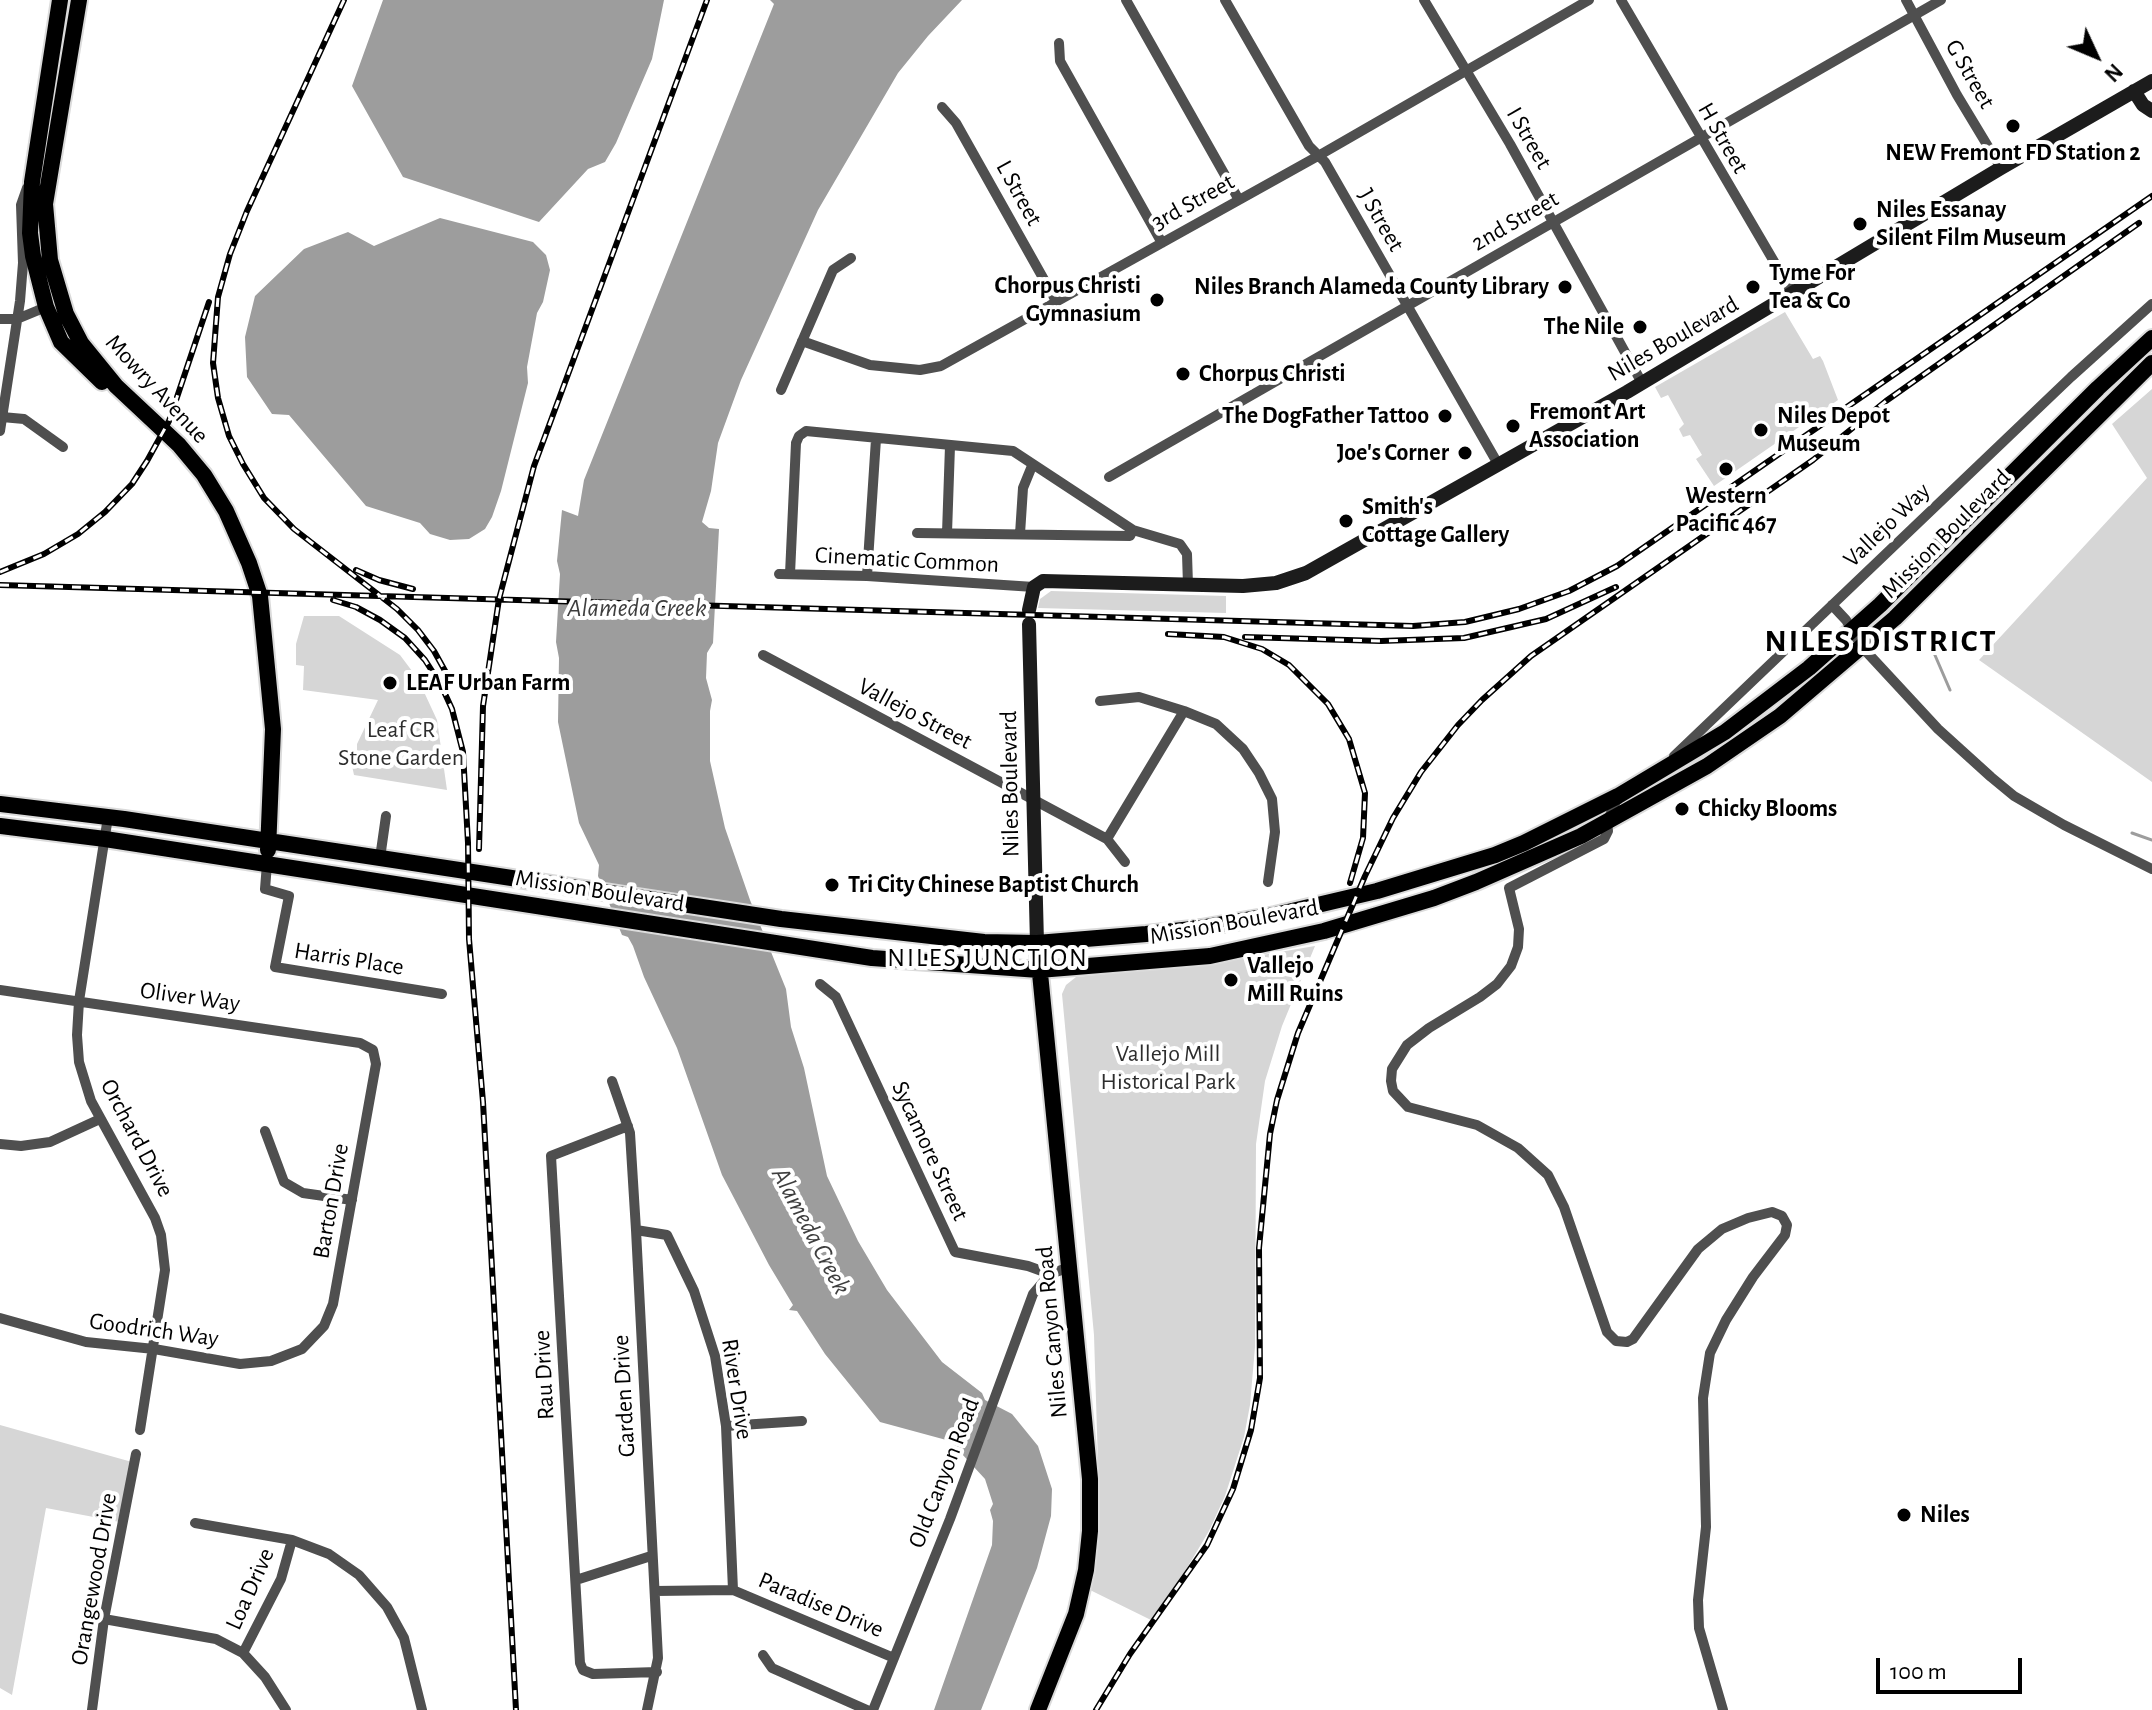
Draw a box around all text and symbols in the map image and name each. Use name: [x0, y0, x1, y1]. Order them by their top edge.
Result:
north arrow: [2056, 16, 2136, 96]
street label: G Street: [1939, 34, 2001, 114]
text: N: [2100, 60, 2126, 86]
street label: H Street: [1691, 98, 1755, 178]
street label: I Street: [1500, 102, 1558, 174]
marker: NEW Fremont FD Station 2: [2004, 117, 2022, 135]
place label: NEW Fremont FD Station 2: [1885, 139, 2141, 167]
street label: L Street: [989, 155, 1049, 231]
street label: 3rd Street: [1146, 167, 1240, 237]
street label: J Street: [1352, 183, 1410, 257]
street label: 2nd Street: [1466, 184, 1564, 258]
place label: Niles Essanay Silent Film Museum: [1876, 196, 2066, 252]
marker: Niles Essanay Silent Film Museum: [1851, 215, 1869, 233]
place label: Tyme For Tea & Co: [1769, 259, 1855, 315]
place label: Chorpus Christi Gymnasium: [994, 272, 1141, 328]
place label: Niles Branch Alameda County Library: [1194, 273, 1549, 301]
marker: Niles Branch Alameda County Library: [1556, 278, 1574, 296]
marker: Tyme For Tea & Co: [1744, 278, 1762, 296]
street label: Niles Boulevard: [1602, 290, 1744, 388]
marker: Chorpus Christi Gymnasium: [1148, 291, 1166, 309]
place label: The Nile: [1544, 313, 1624, 341]
marker: The Nile: [1631, 318, 1649, 336]
street label: Mowry Avenue: [99, 329, 215, 449]
place label: Chorpus Christi: [1199, 360, 1346, 388]
marker: Chorpus Christi: [1174, 365, 1192, 383]
place label: Fremont Art Association: [1529, 398, 1645, 454]
place label: The DogFather Tattoo: [1222, 402, 1429, 430]
place label: Niles Depot Museum: [1777, 402, 1890, 458]
marker: The DogFather Tattoo: [1436, 407, 1454, 425]
marker: Fremont Art Association: [1504, 417, 1522, 435]
marker: Niles Depot Museum: [1752, 421, 1770, 439]
place label: Joe's Corner: [1337, 439, 1449, 467]
marker: Joe's Corner: [1456, 444, 1474, 462]
marker: Western Pacific 467: [1717, 460, 1735, 478]
street label: Mission Boulevard: [1875, 463, 2017, 605]
street label: Vallejo Way: [1838, 477, 1936, 573]
place label: Western Pacific 467: [1675, 482, 1777, 538]
place label: Smith's Cottage Gallery: [1362, 493, 1509, 549]
marker: Smith's Cottage Gallery: [1337, 512, 1355, 530]
street label: Cinematic Common: [814, 541, 1000, 579]
water label: Alameda Creek: [567, 592, 707, 624]
district label: NILES DISTRICT: [1765, 622, 1997, 660]
place label: LEAF Urban Farm: [406, 669, 570, 697]
street label: Vallejo Street: [853, 672, 977, 756]
marker: LEAF Urban Farm: [381, 674, 399, 692]
street label: Niles Boulevard: [994, 711, 1026, 857]
park label: Leaf CR Stone Garden: [338, 716, 464, 772]
place label: Chicky Blooms: [1698, 795, 1837, 823]
marker: Chicky Blooms: [1673, 800, 1691, 818]
street label: Mission Boulevard: [513, 863, 687, 919]
place label: Tri City Chinese Baptist Church: [848, 871, 1139, 899]
marker: Tri City Chinese Baptist Church: [823, 876, 841, 894]
street label: Mission Boulevard: [1147, 893, 1321, 951]
street label: Harris Place: [292, 936, 406, 982]
district label: NILES JUNCTION: [887, 942, 1089, 974]
place label: Vallejo Mill Ruins: [1247, 952, 1343, 1008]
marker: Vallejo Mill Ruins: [1222, 971, 1240, 989]
street label: Oliver Way: [138, 976, 242, 1018]
park label: Vallejo Mill Historical Park: [1101, 1040, 1235, 1096]
street label: Orchard Drive: [94, 1074, 180, 1202]
street label: Sycamore Street: [885, 1077, 975, 1225]
street label: Barton Drive: [307, 1141, 355, 1261]
water label: Alameda Creek: [765, 1162, 857, 1300]
street label: Niles Canyon Road: [1030, 1245, 1074, 1419]
street label: Goodrich Way: [87, 1307, 221, 1353]
street label: Rau Drive: [527, 1329, 561, 1421]
street label: Garden Drive: [606, 1334, 642, 1458]
street label: River Drive: [715, 1337, 759, 1441]
street label: Old Canyon Road: [902, 1394, 986, 1552]
street label: Orangewood Drive: [65, 1491, 123, 1667]
place label: Niles: [1920, 1501, 1970, 1529]
marker: Niles: [1895, 1506, 1913, 1524]
street label: Loa Drive: [219, 1544, 281, 1634]
street label: Paradise Drive: [754, 1566, 888, 1644]
scale bar: [1880, 1642, 2026, 1692]
text: 100 m: [1890, 1660, 1947, 1684]

